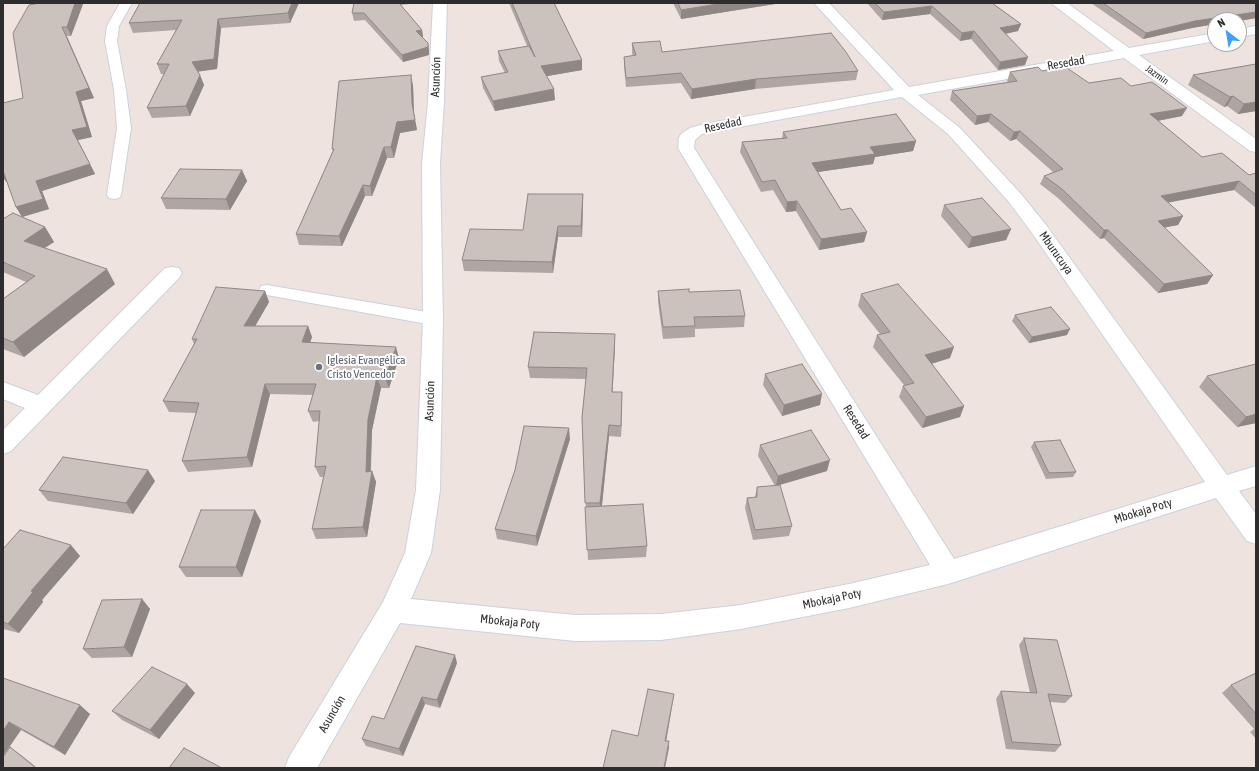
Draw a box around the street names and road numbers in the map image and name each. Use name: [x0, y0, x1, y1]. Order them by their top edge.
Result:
street label: Resedad: [1046, 53, 1086, 73]
street label: Asunción: [428, 57, 444, 97]
street label: Jazmin: [1143, 63, 1171, 87]
street label: Resedad: [703, 114, 743, 136]
street label: Mburucuya: [1036, 229, 1076, 277]
street label: Asunción: [422, 381, 438, 421]
street label: Resedad: [840, 402, 872, 442]
street label: Mbokaja Poty: [1112, 495, 1174, 527]
street label: Mbokaja Poty: [801, 586, 863, 612]
street label: Mbokaja Poty: [479, 612, 541, 632]
street label: Asunción: [316, 693, 348, 735]

